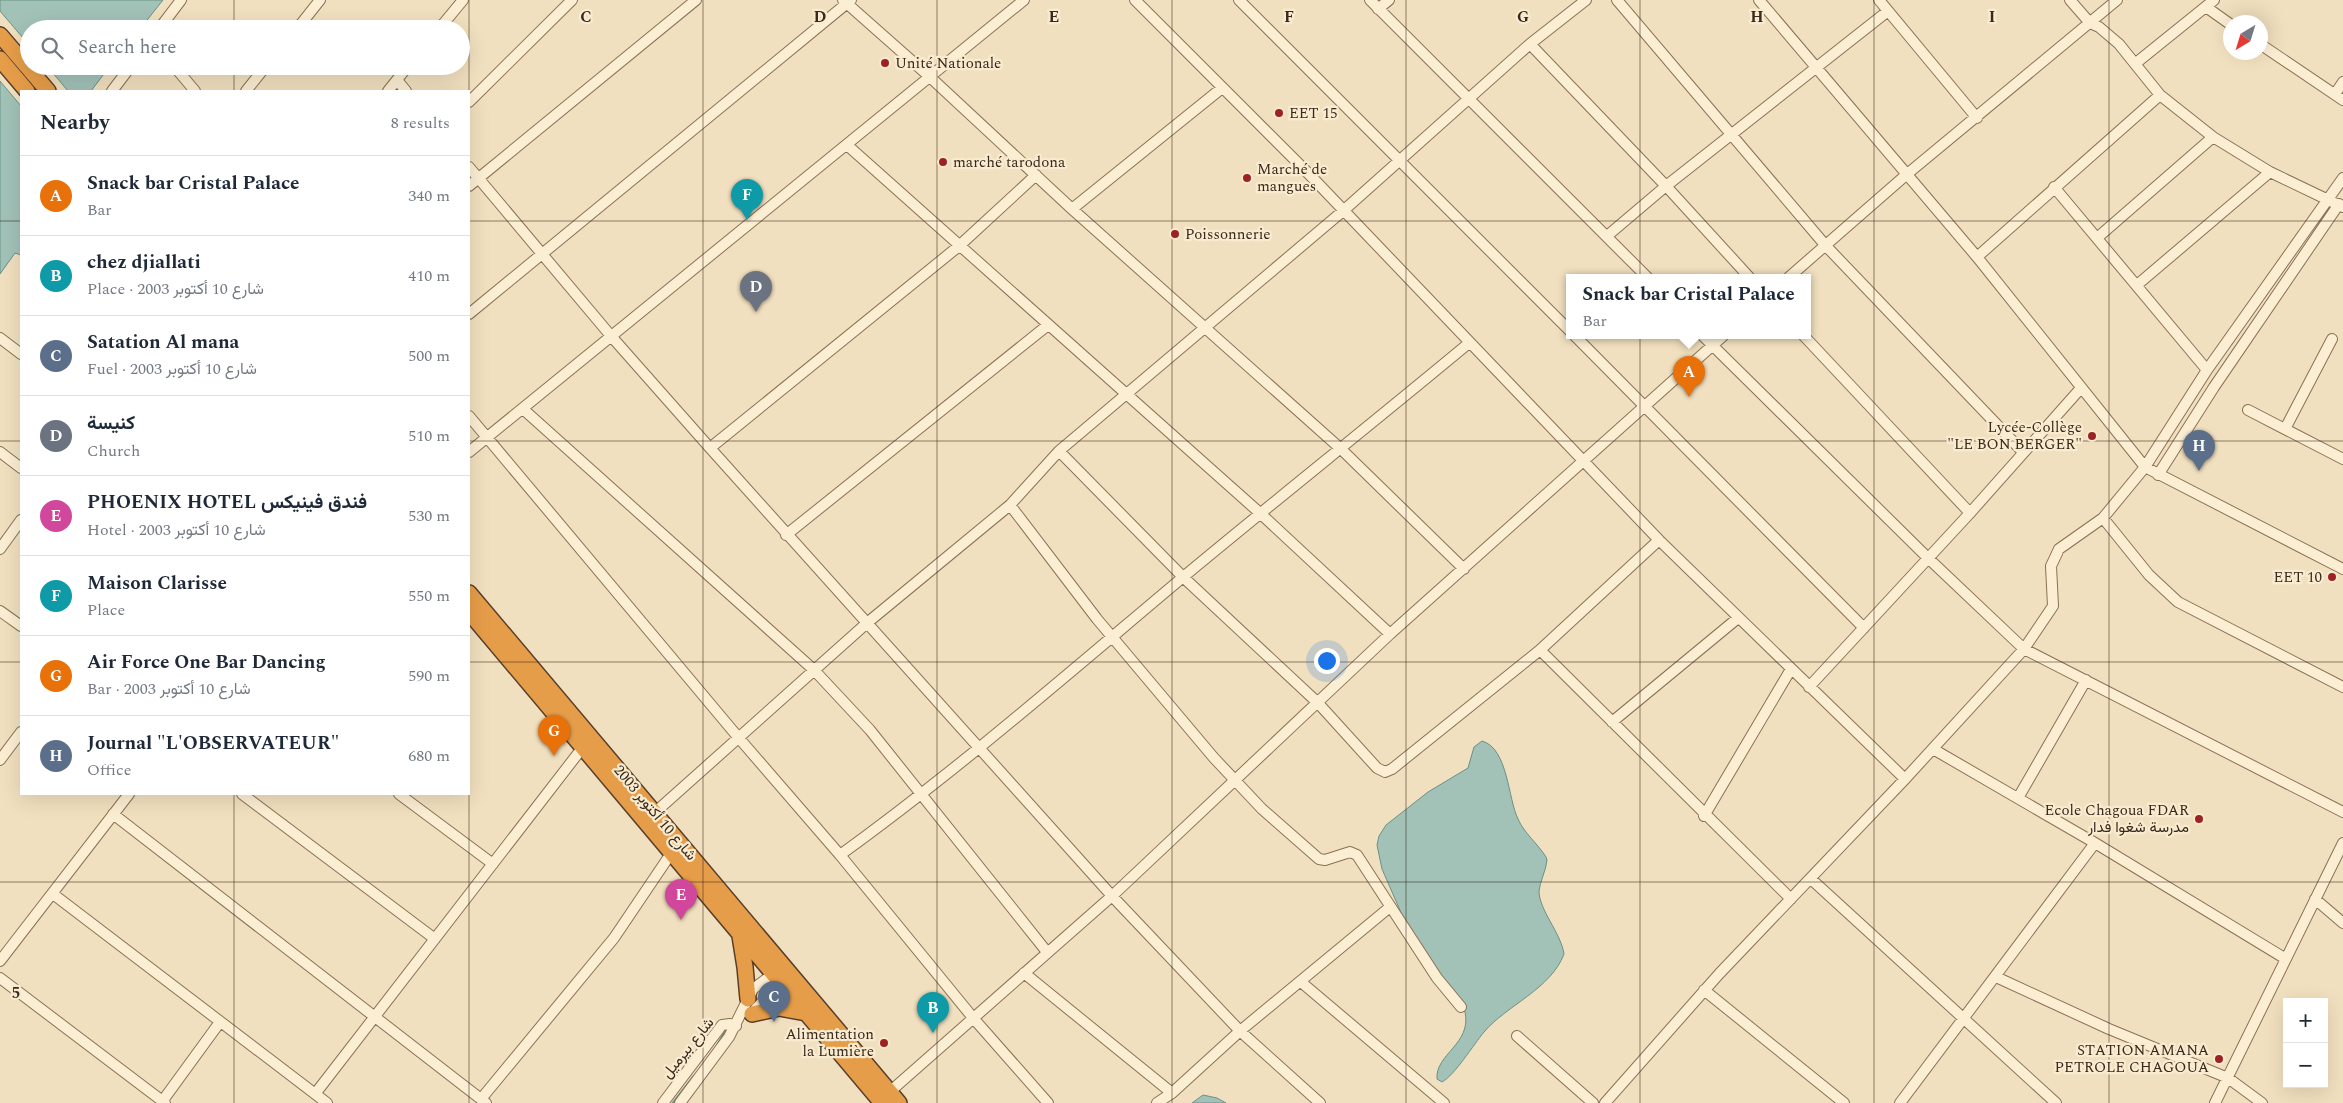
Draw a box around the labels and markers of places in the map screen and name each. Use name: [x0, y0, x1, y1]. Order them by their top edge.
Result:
place label: Unité Nationale: [895, 52, 1001, 75]
marker: Unité Nationale: [879, 57, 891, 69]
place label: EET 15: [1289, 102, 1337, 125]
marker: EET 15: [1273, 107, 1285, 119]
place label: marché tarodona: [953, 151, 1066, 174]
marker: marché tarodona: [937, 156, 949, 168]
place label: Marché de mangues: [1257, 158, 1327, 198]
marker: Marché de mangues: [1241, 172, 1253, 184]
pin: F: [731, 179, 763, 220]
place label: Poissonnerie: [1185, 223, 1271, 246]
marker: Poissonnerie: [1169, 228, 1181, 240]
pin: D: [740, 271, 772, 312]
pin: A: [1673, 356, 1705, 397]
place label: Lycée-Collège "LE BON BERGER": [1947, 416, 2082, 456]
marker: Lycée-Collège "LE BON BERGER": [2086, 430, 2098, 442]
pin: H: [2183, 430, 2215, 471]
place label: EET 10: [2274, 566, 2322, 589]
marker: EET 10: [2326, 571, 2338, 583]
pin: G: [538, 715, 570, 756]
place label: Ecole Chagoua FDAR مدرسة شغوا فدار: [2045, 799, 2189, 839]
marker: Ecole Chagoua FDAR مدرسة شغوا فدار: [2193, 813, 2205, 825]
pin: E: [665, 879, 697, 920]
pin: C: [758, 981, 790, 1022]
pin: B: [917, 992, 949, 1033]
place label: Alimentation la Lumière: [785, 1023, 874, 1063]
marker: Alimentation la Lumière: [878, 1037, 890, 1049]
place label: STATION AMANA PETROLE CHAGOUA: [2055, 1039, 2209, 1079]
marker: STATION AMANA PETROLE CHAGOUA: [2213, 1053, 2225, 1065]

